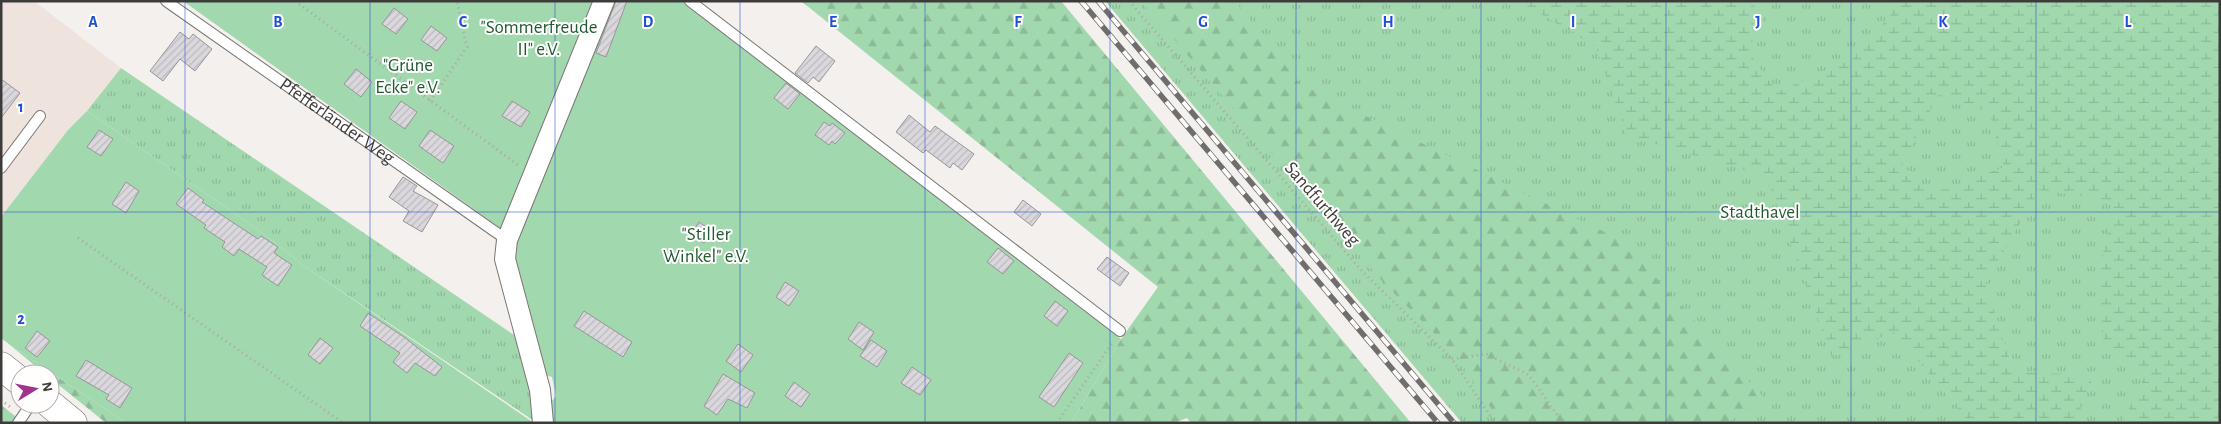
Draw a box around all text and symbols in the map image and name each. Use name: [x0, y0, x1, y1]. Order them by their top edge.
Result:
text: A: [88, 14, 98, 30]
text: B: [273, 14, 283, 30]
text: C: [459, 14, 468, 30]
text: D: [643, 14, 654, 30]
text: E: [829, 14, 837, 30]
text: F: [1014, 14, 1022, 30]
text: G: [1198, 14, 1208, 30]
text: H: [1382, 14, 1394, 30]
text: I: [1571, 14, 1575, 30]
text: J: [1755, 14, 1761, 30]
text: K: [1938, 14, 1948, 30]
text: L: [2125, 14, 2132, 30]
park label: "Sommerfreude II" e.V.: [480, 18, 598, 59]
park label: "Grüne Ecke" e.V.: [375, 56, 441, 97]
street label: Pfefferländer Weg: [276, 74, 399, 168]
text: 1: [18, 99, 24, 115]
street label: Sandfurthweg: [1281, 158, 1364, 250]
park label: Stadthavel: [1720, 203, 1800, 222]
park label: "Stiller Winkel" e.V.: [663, 225, 749, 266]
text: 2: [17, 311, 25, 327]
north arrow: [10, 364, 60, 414]
text: N: [39, 381, 55, 393]

